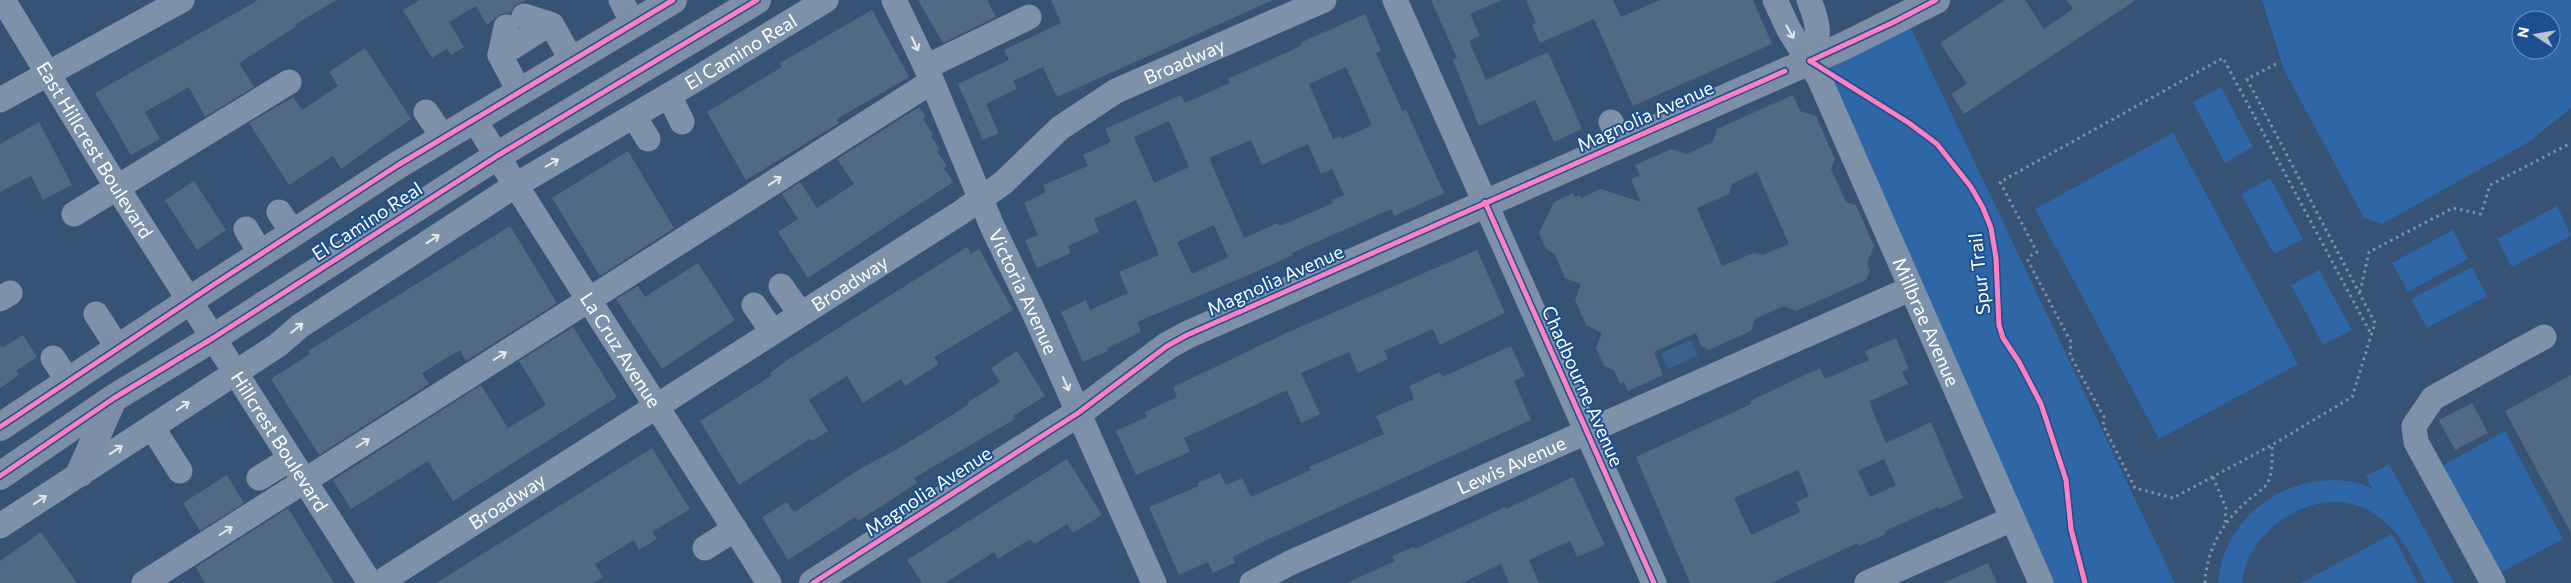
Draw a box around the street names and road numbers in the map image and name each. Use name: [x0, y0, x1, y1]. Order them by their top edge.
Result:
street label: El Camino Real: [680, 9, 801, 94]
street label: Broadway: [1140, 33, 1228, 89]
street label: East Hillcrest Boulevard: [32, 57, 159, 242]
street label: Magnolia Avenue: [1573, 75, 1717, 156]
street label: El Camino Real: [307, 176, 426, 265]
street label: Victoria Avenue: [984, 225, 1063, 358]
street label: Spur Trail: [1963, 232, 1994, 316]
street label: Magnolia Avenue: [1203, 239, 1347, 320]
street label: Broadway: [807, 250, 892, 316]
street label: Millbrae Avenue: [1888, 254, 1965, 390]
street label: La Cruz Avenue: [576, 288, 666, 412]
street label: Chadbourne Avenue: [1538, 302, 1629, 470]
street label: Hillcrest Boulevard: [227, 367, 333, 516]
street label: Lewis Avenue: [1453, 431, 1569, 499]
street label: Magnolia Avenue: [860, 441, 996, 540]
street label: Broadway: [464, 468, 550, 534]

